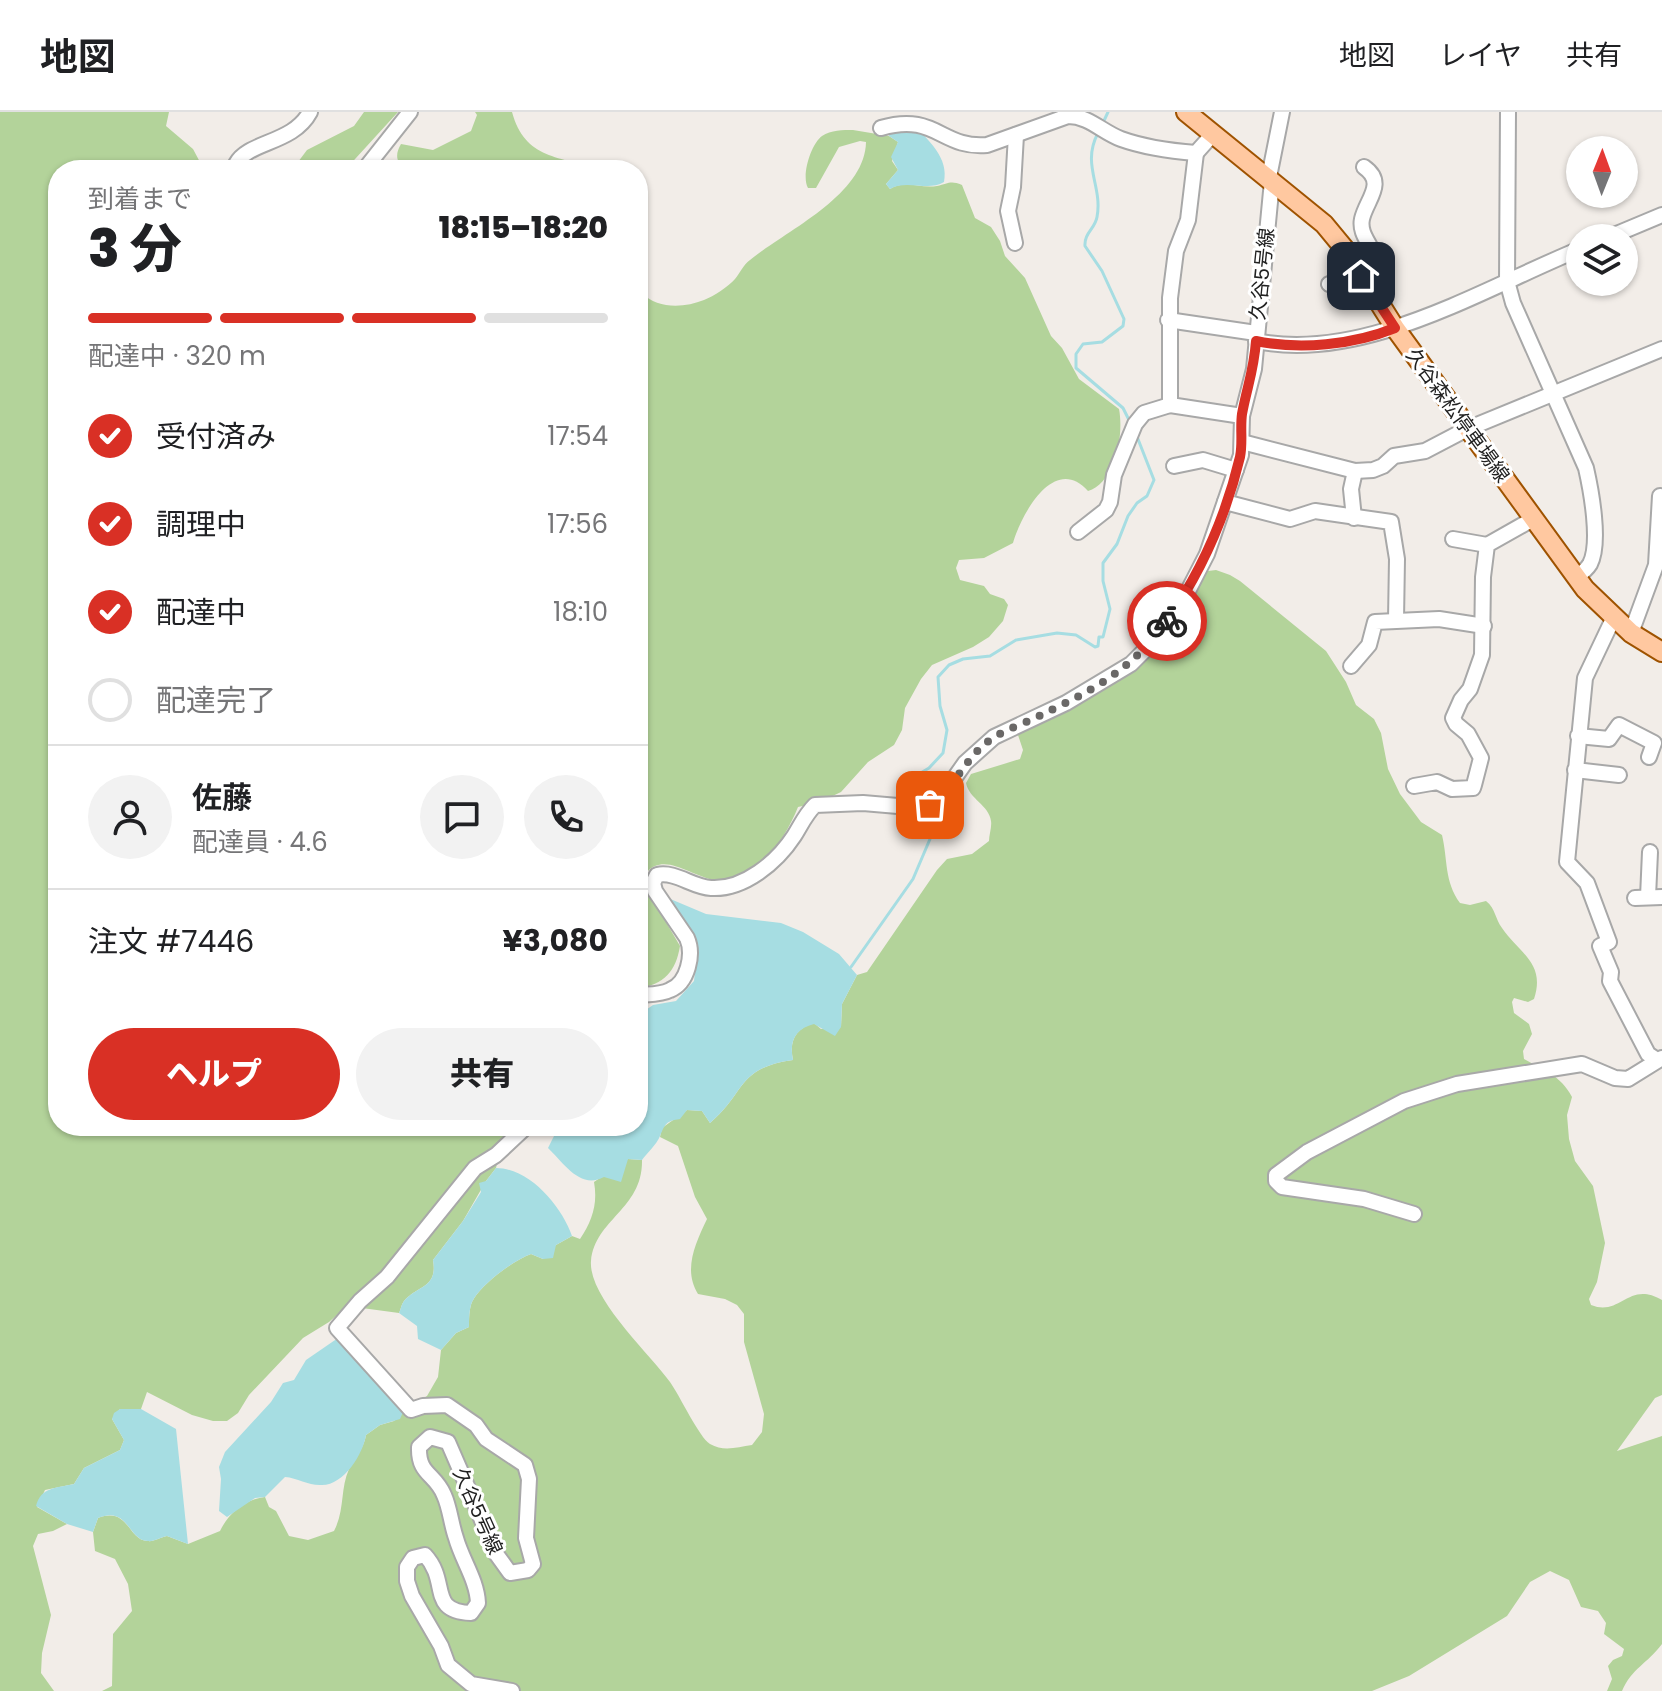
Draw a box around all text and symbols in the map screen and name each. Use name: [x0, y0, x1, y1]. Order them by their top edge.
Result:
text: 地図: [40, 30, 116, 83]
text: 地図: [1339, 36, 1395, 75]
text: レイヤ: [1439, 36, 1522, 75]
text: 共有: [1566, 36, 1622, 75]
north arrow: [1566, 136, 1638, 208]
map controls: [1566, 136, 1638, 296]
text: 到着まで: [88, 181, 192, 217]
text: 18:15–18:20: [439, 206, 608, 249]
text: 3 分: [88, 212, 182, 285]
button: layers: [1566, 224, 1638, 296]
street label: 久谷5号線: [1243, 227, 1281, 321]
pin: [1327, 242, 1395, 310]
icon: home: [1339, 254, 1383, 298]
text: 配達中 · 320 m: [88, 338, 266, 374]
street label: 久谷森松停車場線: [1400, 342, 1516, 488]
icon: check: [88, 414, 132, 458]
text: 受付済み: [156, 415, 276, 458]
text: 17:54: [547, 418, 608, 454]
icon: check: [88, 502, 132, 546]
text: 調理中: [156, 503, 246, 546]
text: 17:56: [547, 506, 608, 542]
courier: [1127, 581, 1207, 661]
icon: check: [88, 590, 132, 634]
text: 配達中: [156, 591, 246, 634]
text: 18:10: [553, 594, 608, 630]
icon: bike: [1145, 599, 1189, 643]
text: 配達完了: [156, 679, 276, 722]
pin: [896, 771, 964, 839]
button: person: [88, 775, 172, 859]
button: chat: [420, 775, 504, 859]
button: phone: [524, 775, 608, 859]
text: 佐藤: [192, 776, 252, 819]
icon: bag: [908, 783, 952, 827]
text: 配達員 · 4.6: [192, 824, 328, 860]
text: ¥3,080: [503, 919, 608, 962]
text: 注文 #7446: [88, 920, 254, 963]
button: ヘルプ: [88, 1028, 340, 1120]
button: 共有: [356, 1028, 608, 1120]
street label: 久谷5号線: [446, 1463, 510, 1559]

